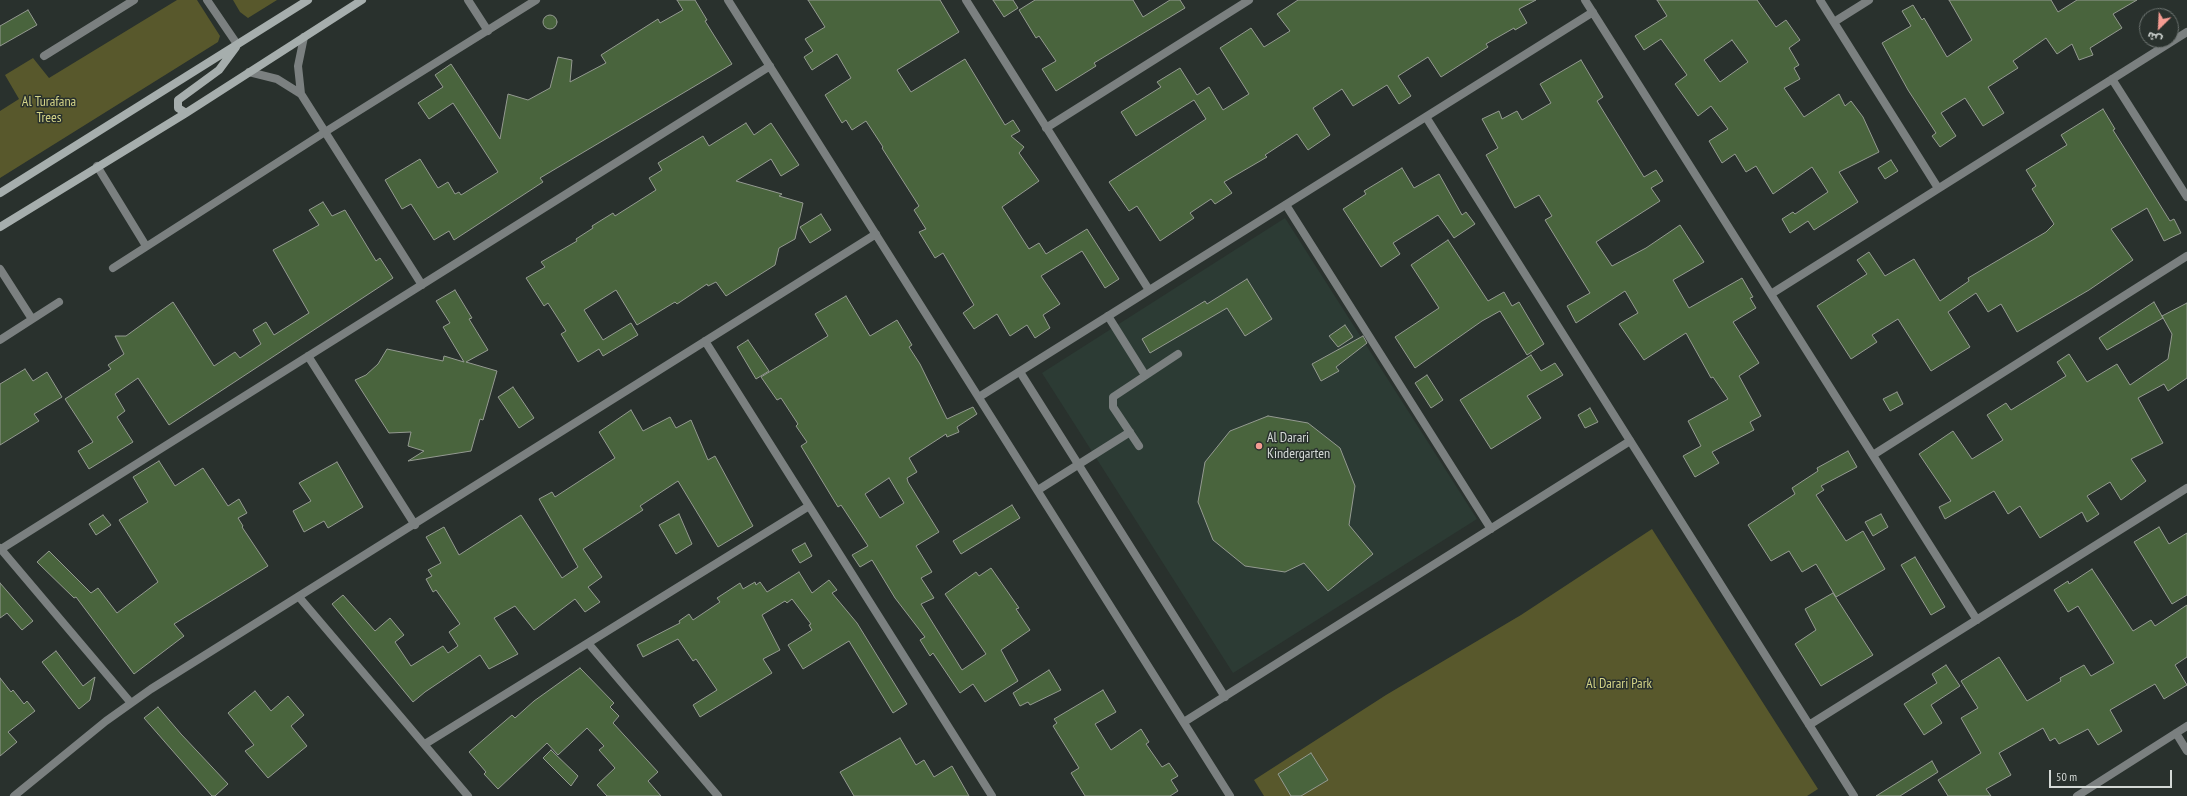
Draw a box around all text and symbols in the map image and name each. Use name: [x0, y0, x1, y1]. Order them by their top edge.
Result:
north arrow: [2139, 8, 2179, 48]
text: ش: [2145, 29, 2164, 48]
park label: Al Turafana Trees: [22, 94, 76, 126]
place label: Al Darari Kindergarten: [1267, 430, 1330, 462]
marker: Al Darari Kindergarten: [1254, 441, 1264, 451]
park label: Al Darari Park: [1586, 676, 1652, 692]
scale bar: [2051, 762, 2174, 788]
text: 50 m: [2056, 769, 2077, 784]

